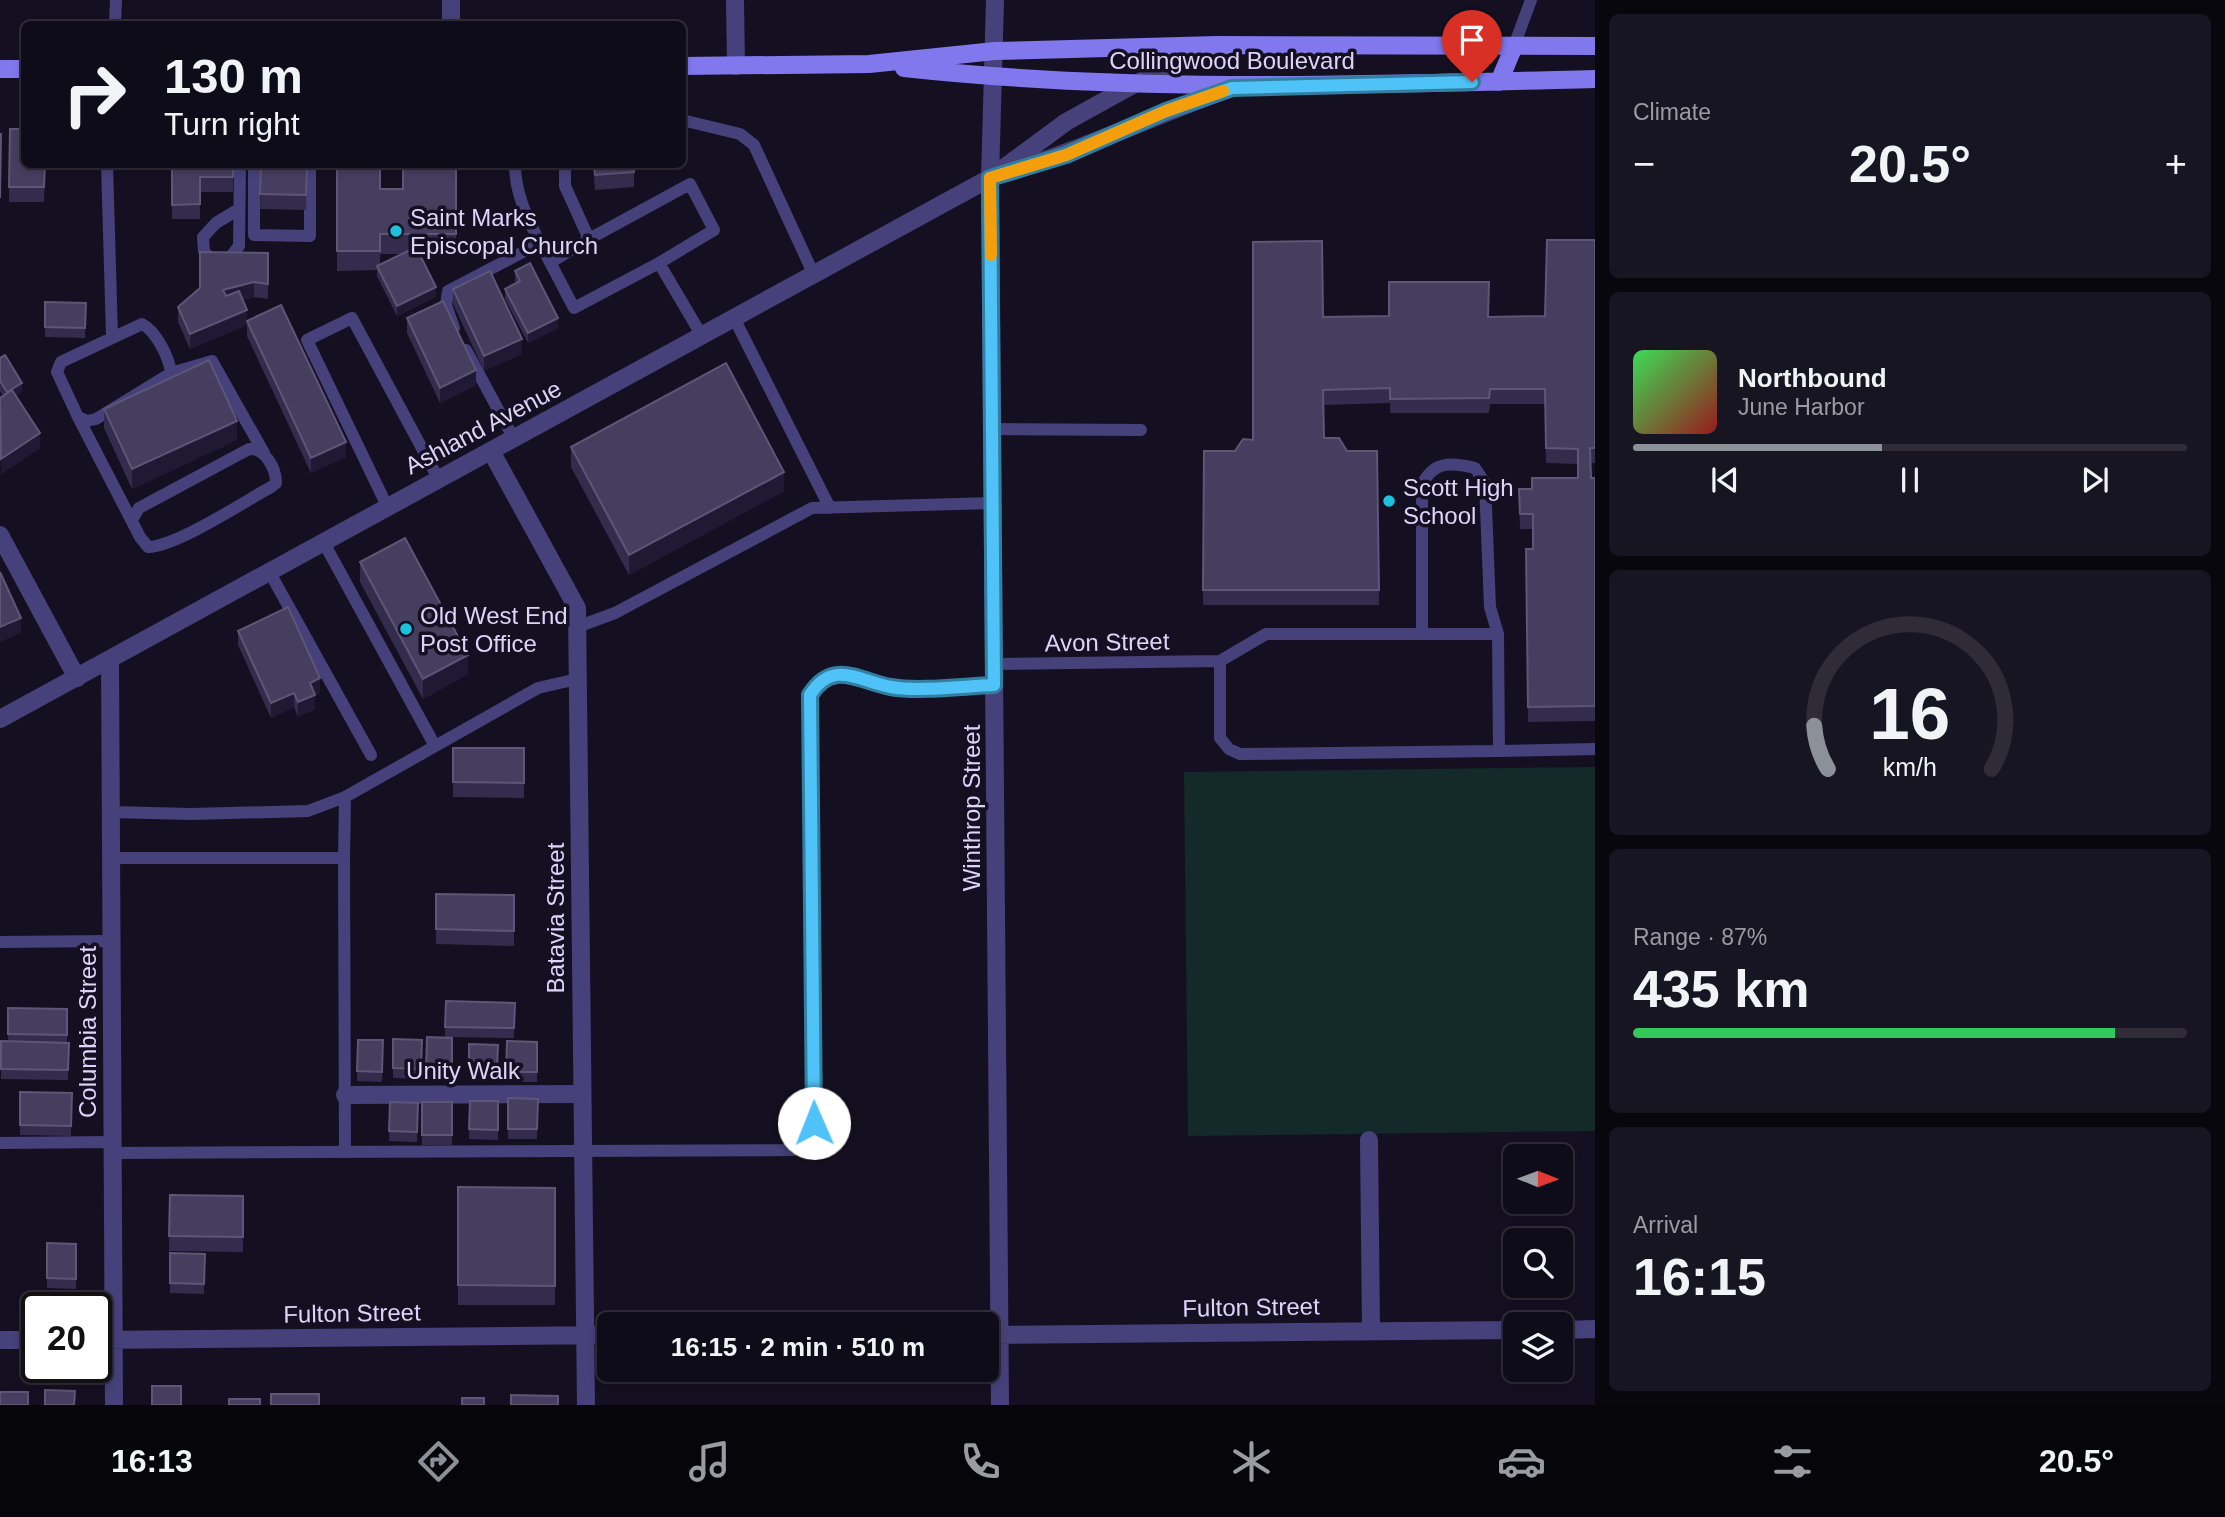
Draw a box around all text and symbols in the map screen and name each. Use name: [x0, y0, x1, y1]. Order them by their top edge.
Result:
pin: [1442, 10, 1502, 82]
icon: arrive: [1453, 21, 1491, 59]
street label: Collingwood Boulevard: [1109, 47, 1355, 74]
icon: right: [49, 49, 140, 140]
text: 130 m: [164, 49, 303, 103]
text: Climate: [1633, 99, 1711, 125]
text: Turn right: [164, 106, 300, 142]
text: 20.5°: [1849, 135, 1971, 193]
text: −: [1633, 143, 1655, 185]
text: +: [2165, 143, 2187, 185]
place label: Saint Marks Episcopal Church: [410, 204, 598, 259]
marker: Saint Marks Episcopal Church: [388, 223, 404, 239]
text: Northbound: [1738, 363, 1887, 393]
street label: Ashland Avenue: [400, 374, 566, 480]
text: June Harbor: [1738, 394, 1865, 420]
icon: previous: [1706, 461, 1744, 499]
icon: pause: [1891, 461, 1929, 499]
icon: next: [2076, 461, 2114, 499]
place label: Scott High School: [1403, 474, 1514, 529]
marker: Scott High School: [1381, 493, 1397, 509]
place label: Old West End Post Office: [420, 602, 568, 657]
marker: Old West End Post Office: [398, 621, 414, 637]
street label: Avon Street: [1044, 627, 1170, 657]
text: 16: [1870, 673, 1950, 754]
street label: Winthrop Street: [958, 724, 985, 891]
text: km/h: [1883, 752, 1937, 780]
street label: Batavia Street: [542, 842, 569, 993]
text: Range · 87%: [1633, 924, 1767, 950]
street label: Columbia Street: [74, 946, 101, 1118]
text: 435 km: [1633, 960, 1809, 1018]
street label: Unity Walk: [406, 1057, 521, 1084]
position arrow: [777, 1086, 851, 1160]
north arrow: [1503, 1144, 1573, 1214]
map controls: [1503, 1144, 1573, 1382]
text: Arrival: [1633, 1212, 1698, 1238]
button: search: [1503, 1228, 1573, 1298]
text: 16:15: [1633, 1248, 1766, 1306]
speed limit sign: 20: [21, 1292, 112, 1383]
street label: Fulton Street: [1182, 1292, 1320, 1322]
street label: Fulton Street: [283, 1298, 421, 1328]
button: layers: [1503, 1312, 1573, 1382]
text: 16:15 · 2 min · 510 m: [671, 1332, 925, 1362]
icon: directions: [414, 1437, 463, 1486]
icon: music: [685, 1437, 734, 1486]
icon: phone: [956, 1437, 1005, 1486]
icon: climate: [1227, 1437, 1276, 1486]
icon: car: [1497, 1437, 1546, 1486]
icon: filters: [1768, 1437, 1817, 1486]
text: 16:13: [111, 1443, 193, 1479]
text: 20.5°: [2039, 1443, 2114, 1479]

